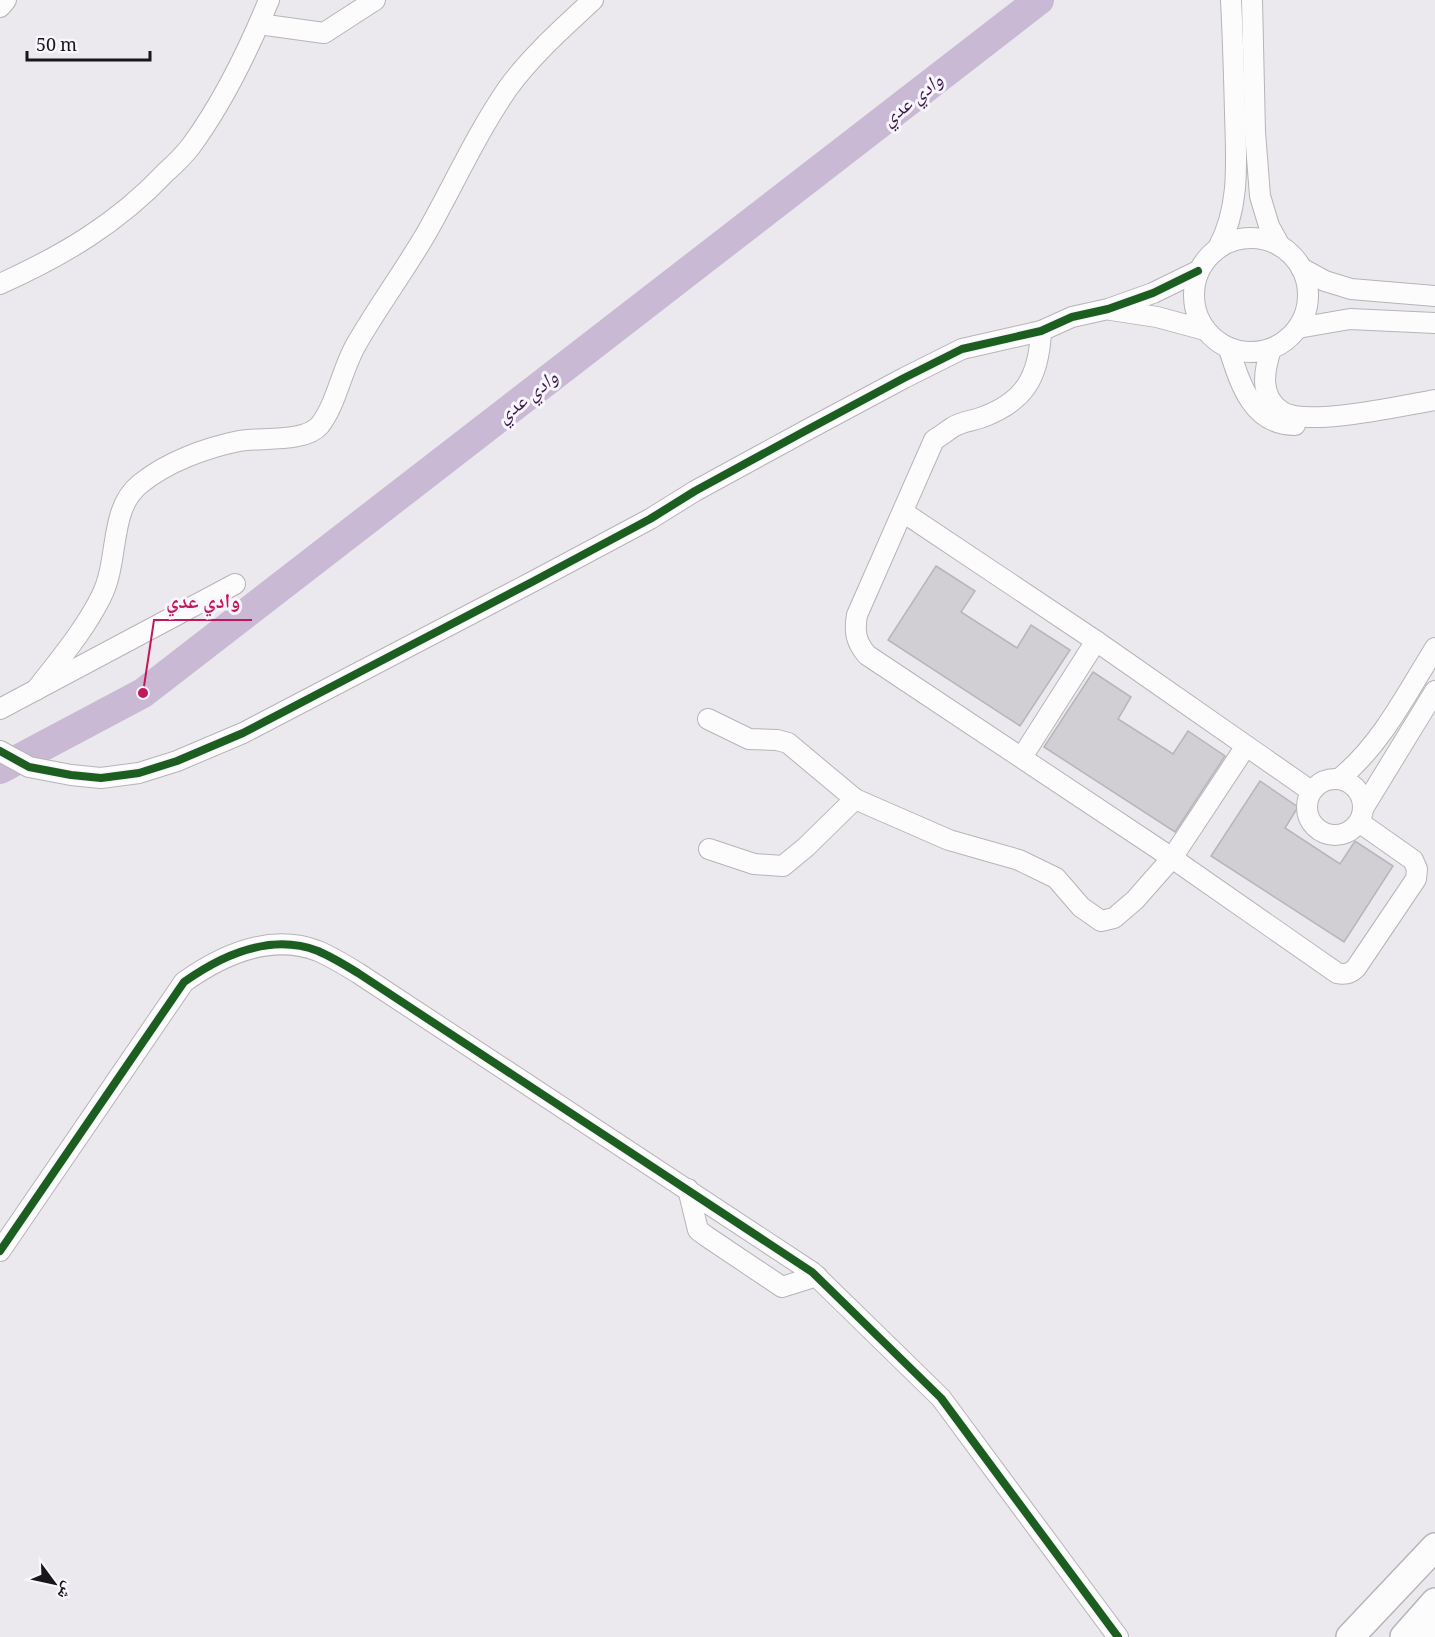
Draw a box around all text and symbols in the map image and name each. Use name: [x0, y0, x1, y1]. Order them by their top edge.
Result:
scale bar: [27, 24, 150, 62]
text: 50 m: [36, 32, 77, 62]
water label: وادي عدي: [875, 66, 952, 137]
water label: وادي عدي: [490, 363, 567, 434]
callout: وادي عدي: [154, 582, 252, 620]
text: وادي عدي: [166, 587, 240, 621]
north arrow: [24, 1553, 84, 1613]
text: ش: [49, 1575, 80, 1604]

